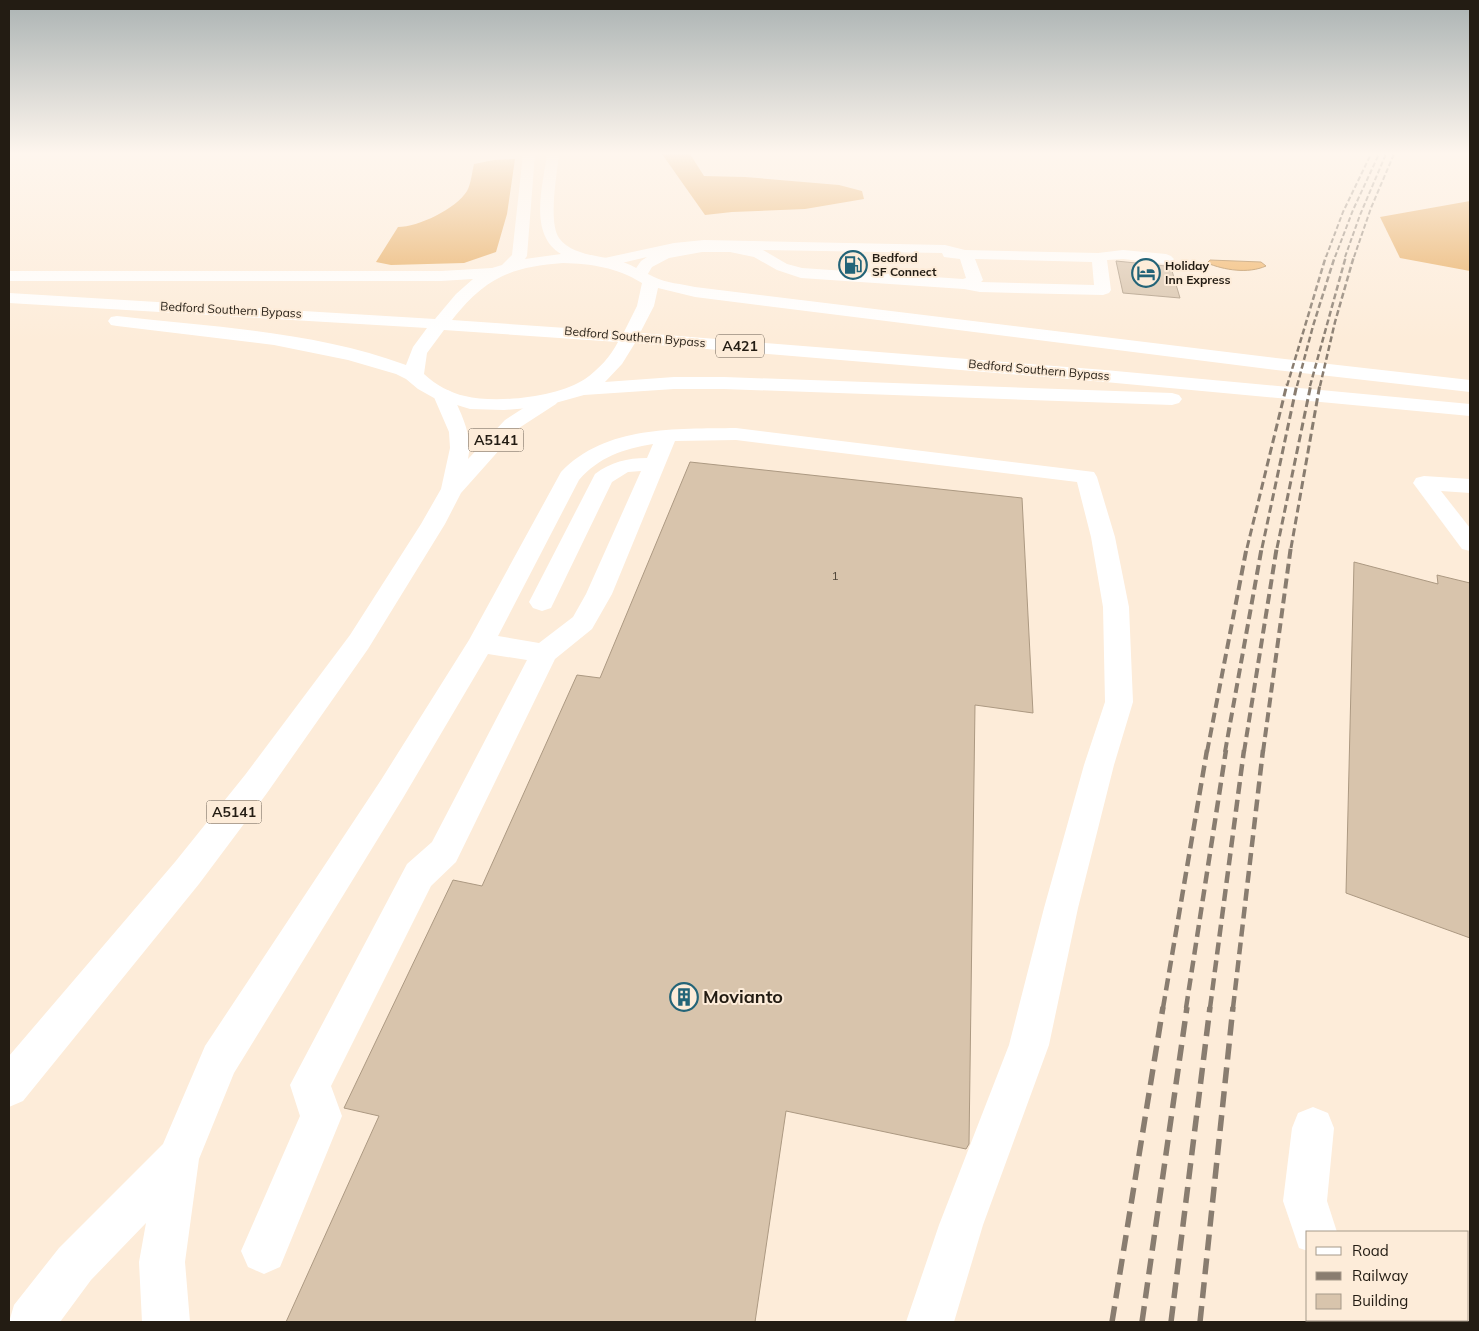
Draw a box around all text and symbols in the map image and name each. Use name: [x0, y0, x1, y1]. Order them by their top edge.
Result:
fuel station icon: Bedford SF Connect: [838, 250, 868, 280]
place label: Bedford SF Connect: [872, 250, 937, 279]
hotel icon: Holiday Inn Express: [1131, 258, 1161, 288]
place label: Holiday Inn Express: [1165, 258, 1231, 287]
street label: Bedford Southern Bypass: [160, 298, 302, 321]
street label: Bedford Southern Bypass: [564, 323, 706, 350]
road number: A421: [716, 334, 764, 358]
street label: Bedford Southern Bypass: [968, 356, 1110, 383]
road number: A5141: [468, 428, 524, 452]
house number: 1: [831, 568, 839, 583]
road number: A5141: [206, 800, 262, 824]
building icon: Movianto: [669, 982, 699, 1012]
place label: Movianto: [703, 985, 783, 1008]
legend: [1306, 1231, 1469, 1321]
text: Road: [1352, 1241, 1389, 1260]
text: Railway: [1352, 1266, 1408, 1285]
text: Building: [1352, 1291, 1408, 1310]

